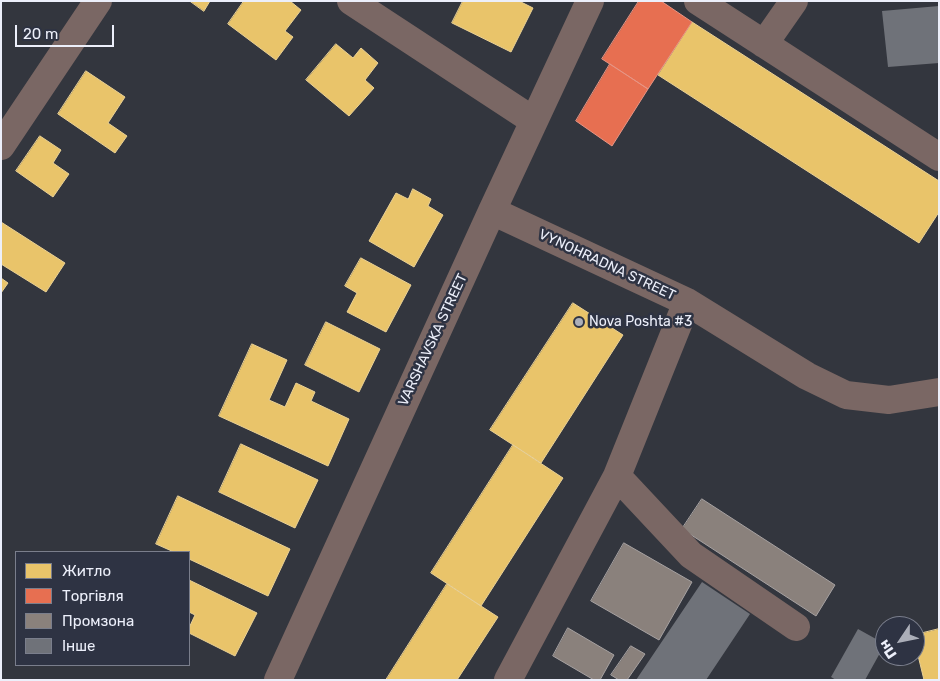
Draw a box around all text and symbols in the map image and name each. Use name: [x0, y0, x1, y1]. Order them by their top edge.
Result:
scale bar: [18, 15, 116, 47]
text: 20 m: [23, 25, 58, 43]
street label: VYNOHRADNA STREET: [536, 226, 678, 304]
street label: VARSHAVSKA STREET: [395, 271, 471, 409]
place label: Nova Poshta #3: [589, 314, 692, 330]
marker: Nova Poshta #3: [573, 316, 585, 328]
legend: [15, 551, 190, 666]
text: Житло: [62, 562, 111, 580]
text: Торгівля: [62, 587, 124, 605]
text: Промзона: [62, 612, 134, 630]
north arrow: [875, 616, 925, 666]
text: Пн: [876, 636, 900, 662]
text: Інше: [62, 637, 95, 655]

